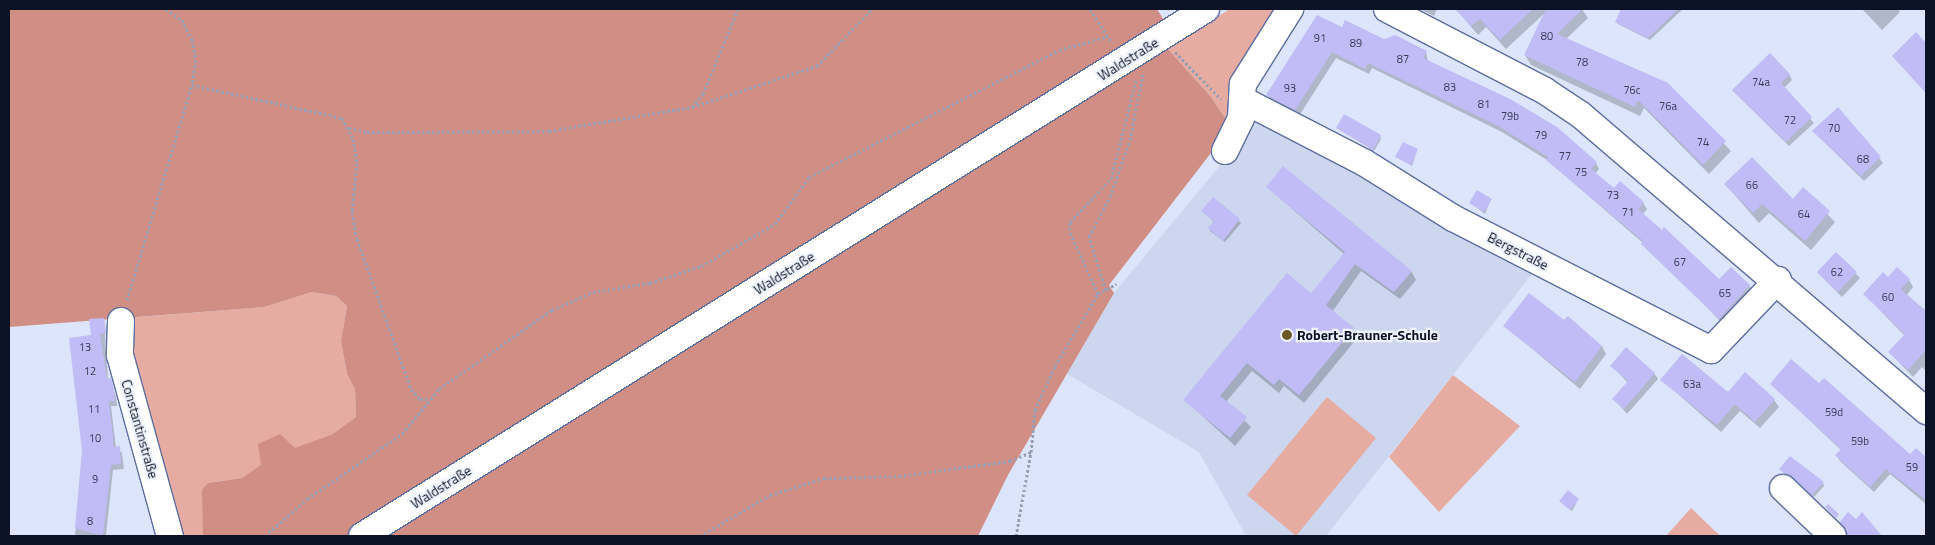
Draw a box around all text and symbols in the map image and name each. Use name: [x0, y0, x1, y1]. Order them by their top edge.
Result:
house number: 80: [1541, 29, 1553, 43]
house number: 91: [1314, 31, 1326, 45]
street label: Waldstraße: [1095, 34, 1161, 84]
house number: 89: [1350, 36, 1362, 50]
house number: 87: [1397, 52, 1409, 66]
house number: 78: [1576, 55, 1588, 69]
house number: 74a: [1752, 75, 1770, 89]
house number: 83: [1444, 80, 1456, 94]
house number: 93: [1284, 81, 1296, 95]
house number: 76c: [1623, 83, 1641, 97]
house number: 81: [1478, 97, 1490, 111]
house number: 76a: [1659, 99, 1677, 113]
house number: 79b: [1501, 109, 1519, 123]
house number: 72: [1784, 113, 1796, 127]
house number: 70: [1828, 121, 1840, 135]
house number: 79: [1535, 128, 1547, 142]
house number: 74: [1697, 135, 1709, 149]
house number: 77: [1559, 149, 1571, 163]
house number: 68: [1857, 152, 1869, 166]
house number: 75: [1575, 165, 1587, 179]
house number: 66: [1746, 178, 1758, 192]
house number: 73: [1607, 188, 1619, 202]
house number: 71: [1622, 205, 1634, 219]
house number: 64: [1798, 207, 1810, 221]
street label: Bergstraße: [1485, 229, 1551, 273]
street label: Waldstraße: [751, 248, 817, 298]
house number: 67: [1674, 255, 1686, 269]
house number: 62: [1831, 265, 1843, 279]
house number: 65: [1719, 286, 1731, 300]
house number: 60: [1882, 290, 1894, 304]
place label: Robert-Brauner-Schule: [1297, 327, 1438, 343]
marker: Robert-Brauner-Schule: [1281, 329, 1293, 341]
house number: 13: [79, 340, 91, 354]
house number: 12: [84, 364, 96, 378]
house number: 63a: [1683, 377, 1701, 391]
street label: Constantinstraße: [118, 378, 162, 480]
house number: 11: [88, 402, 100, 416]
house number: 59d: [1825, 405, 1843, 419]
house number: 10: [89, 431, 101, 445]
house number: 59b: [1851, 434, 1869, 448]
house number: 59: [1906, 460, 1918, 474]
street label: Waldstraße: [408, 462, 474, 512]
house number: 9: [92, 472, 98, 486]
house number: 8: [87, 514, 93, 528]

